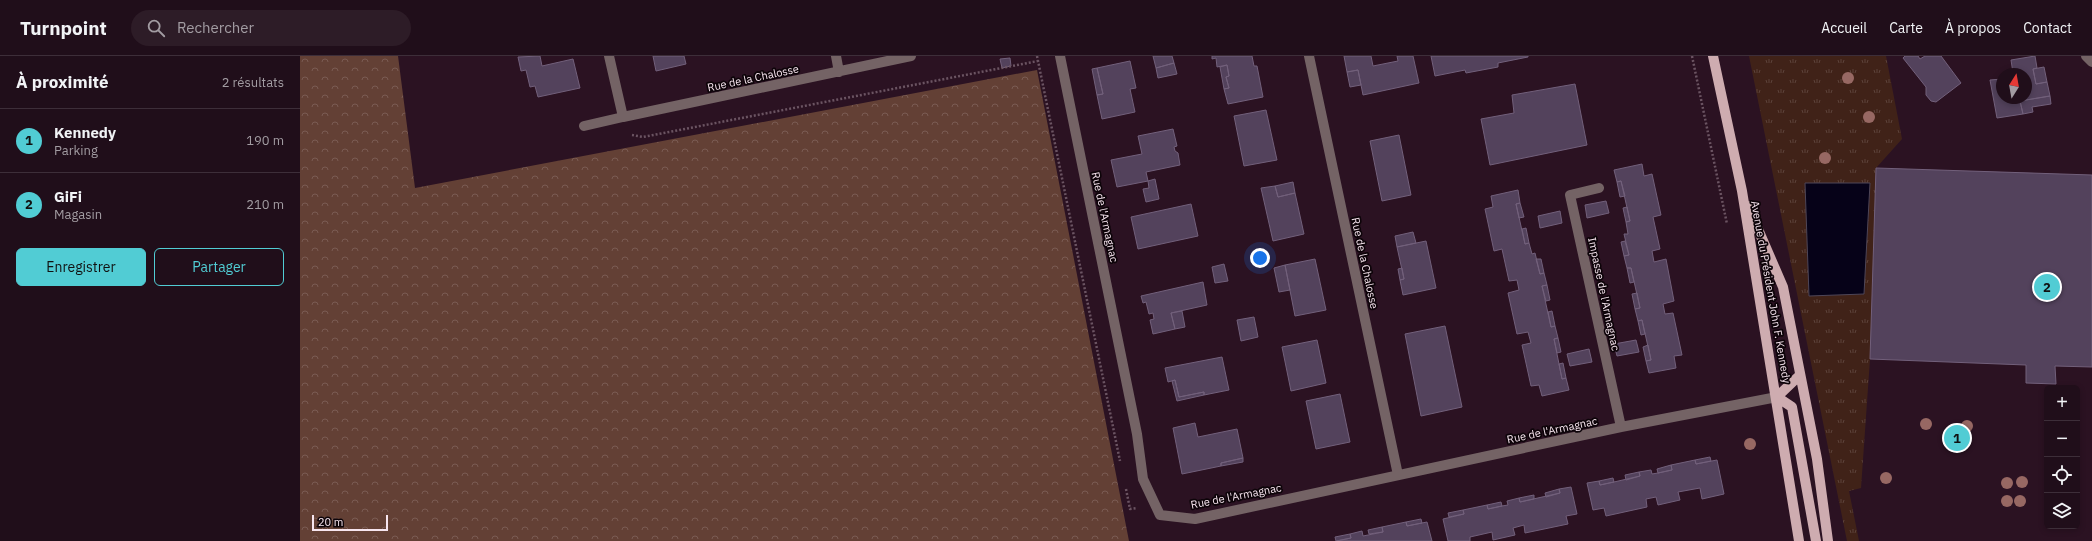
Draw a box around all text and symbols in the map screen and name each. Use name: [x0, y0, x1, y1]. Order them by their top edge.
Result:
search box: [131, 10, 411, 46]
text: Turnpoint: [20, 16, 107, 40]
icon: search: [145, 17, 167, 39]
text: Rechercher: [177, 18, 254, 37]
text: Accueil: [1821, 19, 1867, 37]
text: Carte: [1889, 19, 1923, 37]
text: À propos: [1945, 19, 2001, 37]
text: Contact: [2023, 19, 2072, 37]
street label: Rue de la Chalosse: [706, 61, 800, 95]
north arrow: [1996, 68, 2032, 104]
text: À proximité: [16, 71, 109, 93]
text: 2 résultats: [222, 74, 284, 91]
text: Kennedy: [54, 123, 116, 142]
text: 1: [25, 132, 33, 149]
text: 190 m: [246, 132, 284, 149]
text: Parking: [54, 142, 98, 159]
street label: Rue de l'Armagnac: [1089, 171, 1122, 264]
text: GiFi: [54, 187, 82, 206]
text: 2: [25, 196, 33, 213]
text: 210 m: [246, 196, 284, 213]
street label: Avenue du Président John F. Kennedy: [1748, 200, 1794, 385]
text: Magasin: [54, 206, 102, 223]
street label: Rue de la Chalosse: [1348, 216, 1382, 310]
street label: Impasse de l'Armagnac: [1585, 236, 1623, 352]
button: Enregistrer: [16, 248, 146, 286]
button: Partager: [154, 248, 284, 286]
your location: [1250, 248, 1270, 268]
pin: 2: [2034, 272, 2060, 302]
map controls: [2044, 385, 2080, 529]
button: +: [2044, 385, 2080, 421]
street label: Rue de l'Armagnac: [1506, 413, 1599, 446]
button: −: [2044, 421, 2080, 457]
pin: 1: [1944, 423, 1970, 453]
button: locate: [2044, 457, 2080, 493]
street label: Rue de l'Armagnac: [1189, 480, 1283, 512]
button: layers: [2044, 493, 2080, 529]
scale bar: [312, 513, 388, 532]
text: 20 m: [318, 515, 343, 529]

